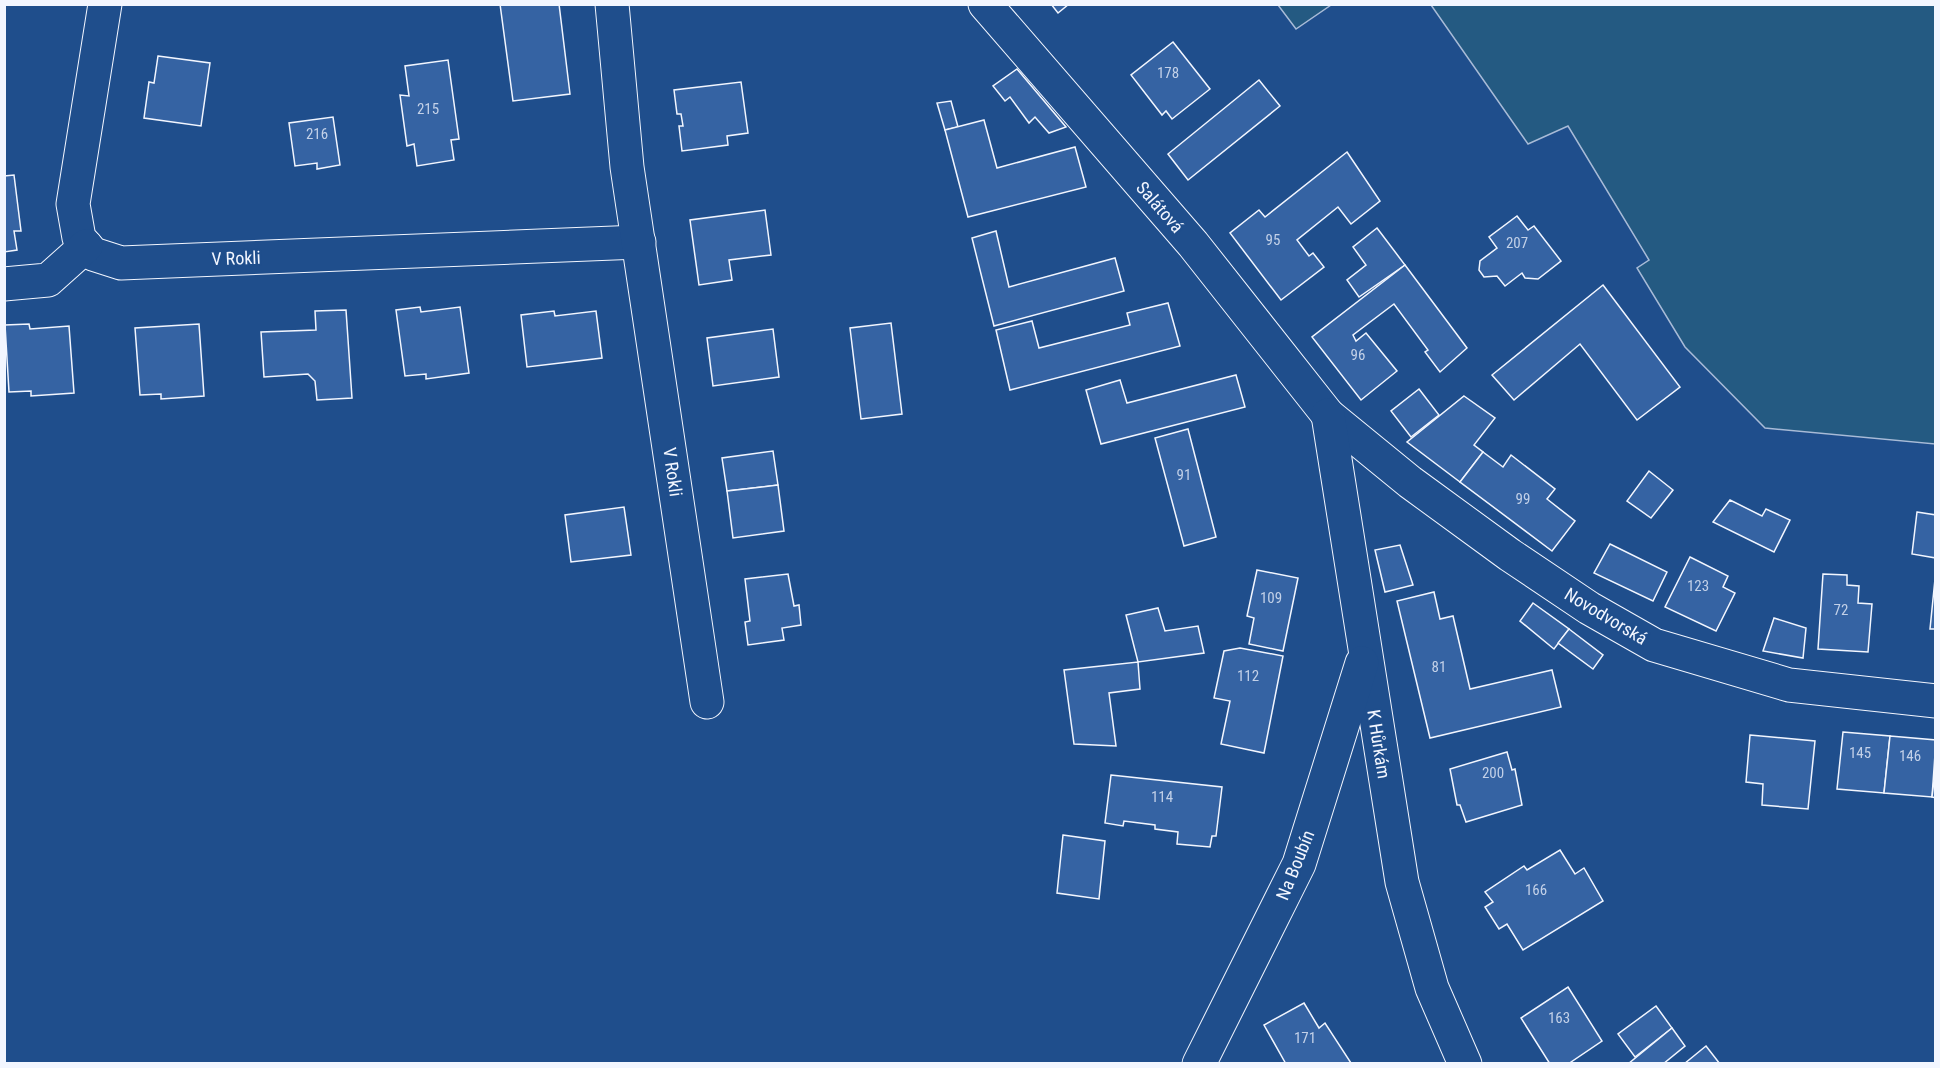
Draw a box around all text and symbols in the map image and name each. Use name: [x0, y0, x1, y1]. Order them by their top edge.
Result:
house number: 178: [1157, 64, 1179, 82]
house number: 215: [417, 100, 439, 118]
house number: 216: [306, 125, 328, 143]
street label: Salátová: [1132, 177, 1188, 237]
house number: 95: [1266, 231, 1280, 249]
house number: 207: [1506, 234, 1528, 252]
street label: V Rokli: [211, 247, 261, 269]
house number: 96: [1351, 346, 1365, 364]
street label: V Rokli: [659, 446, 687, 498]
house number: 91: [1177, 466, 1191, 484]
house number: 99: [1516, 490, 1530, 508]
house number: 123: [1687, 577, 1709, 595]
street label: Novodvorská: [1561, 583, 1651, 649]
house number: 109: [1260, 589, 1282, 607]
house number: 72: [1834, 601, 1848, 619]
house number: 81: [1432, 658, 1446, 676]
house number: 112: [1237, 667, 1259, 685]
street label: K Hůrkám: [1363, 708, 1395, 780]
house number: 145: [1849, 744, 1871, 762]
house number: 146: [1899, 747, 1921, 765]
house number: 200: [1482, 764, 1504, 782]
house number: 114: [1151, 788, 1173, 806]
street label: Na Boubín: [1272, 827, 1318, 903]
house number: 166: [1525, 881, 1547, 899]
house number: 163: [1548, 1009, 1570, 1027]
house number: 171: [1294, 1029, 1316, 1047]

